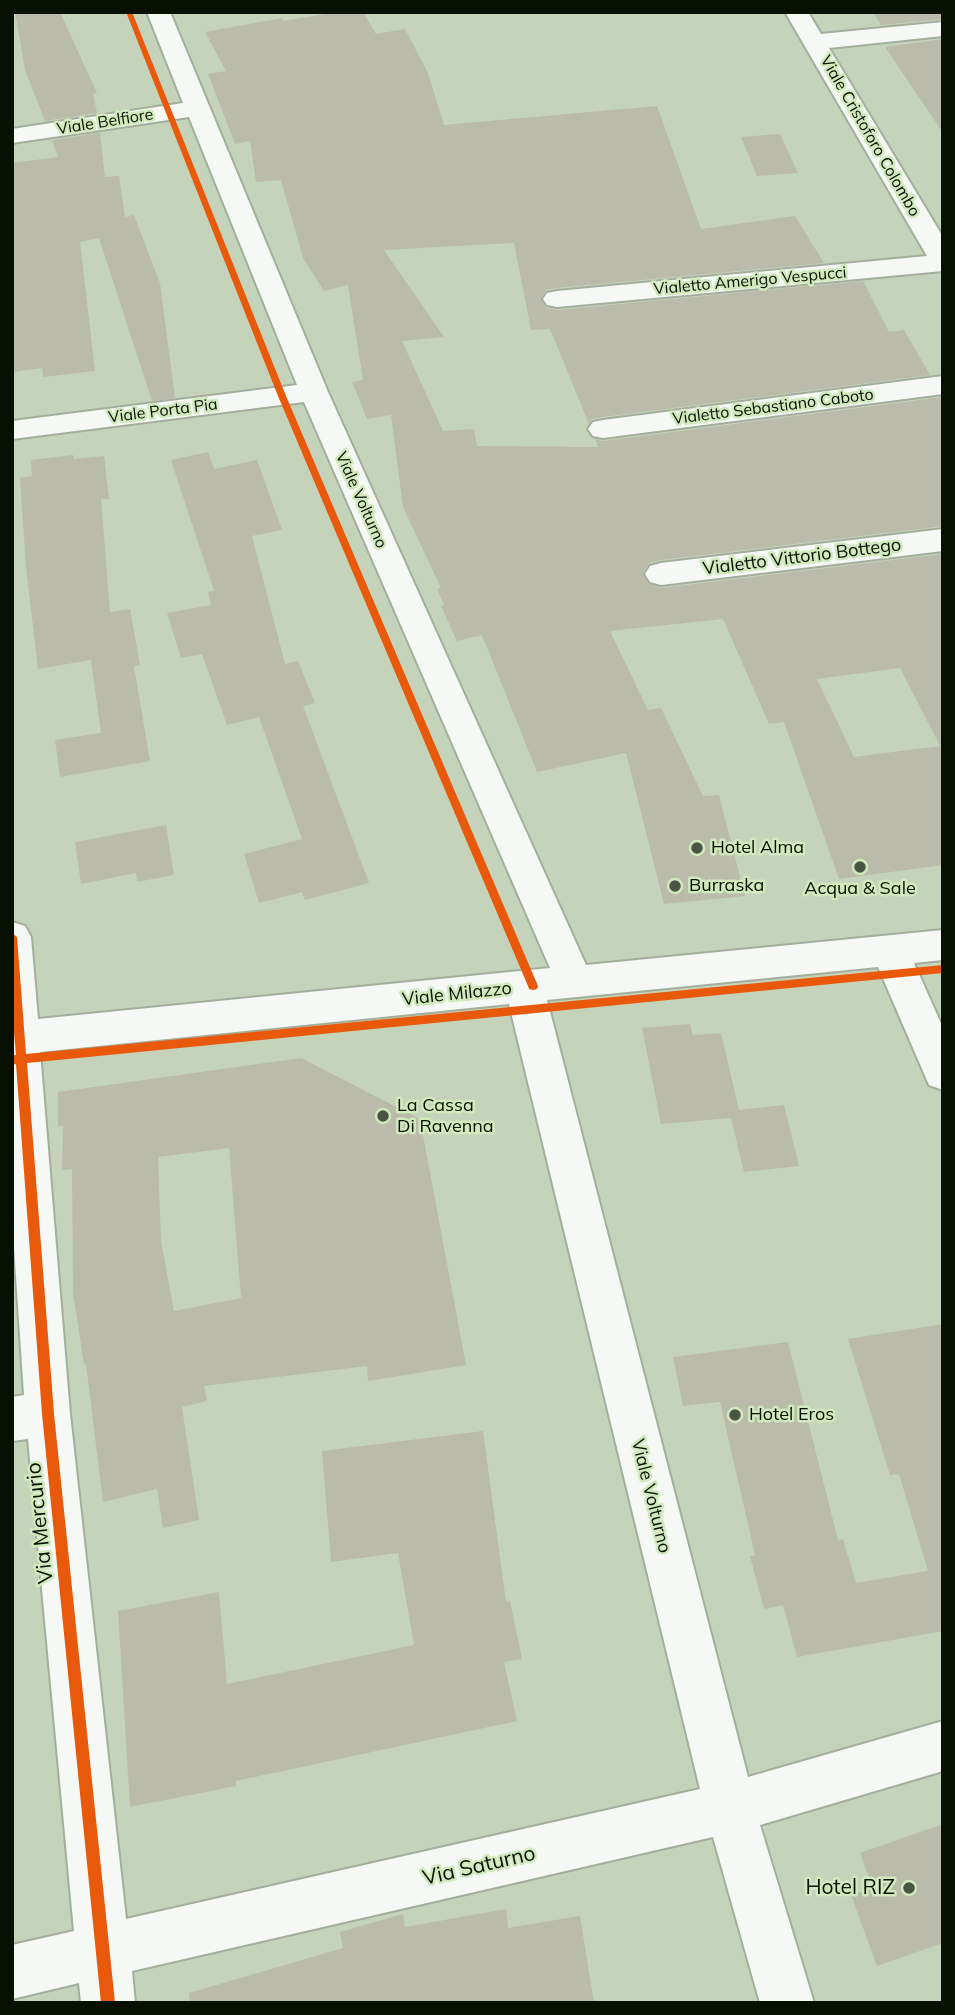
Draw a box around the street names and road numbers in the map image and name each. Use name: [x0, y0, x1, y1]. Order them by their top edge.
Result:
street label: Viale Cristoforo Colombo: [816, 52, 924, 220]
street label: Viale Belfiore: [55, 105, 155, 139]
street label: Vialetto Amerigo Vespucci: [653, 263, 847, 299]
street label: Vialetto Sebastiano Caboto: [671, 385, 875, 429]
street label: Viale Porta Pia: [107, 395, 219, 427]
street label: Viale Volturno: [331, 449, 391, 551]
street label: Vialetto Vittorio Bottego: [702, 534, 902, 580]
street label: Viale Milazzo: [401, 978, 513, 1010]
street label: Viale Volturno: [626, 1437, 676, 1555]
street label: Via Mercurio: [21, 1461, 59, 1585]
street label: Via Saturno: [420, 1841, 538, 1891]

